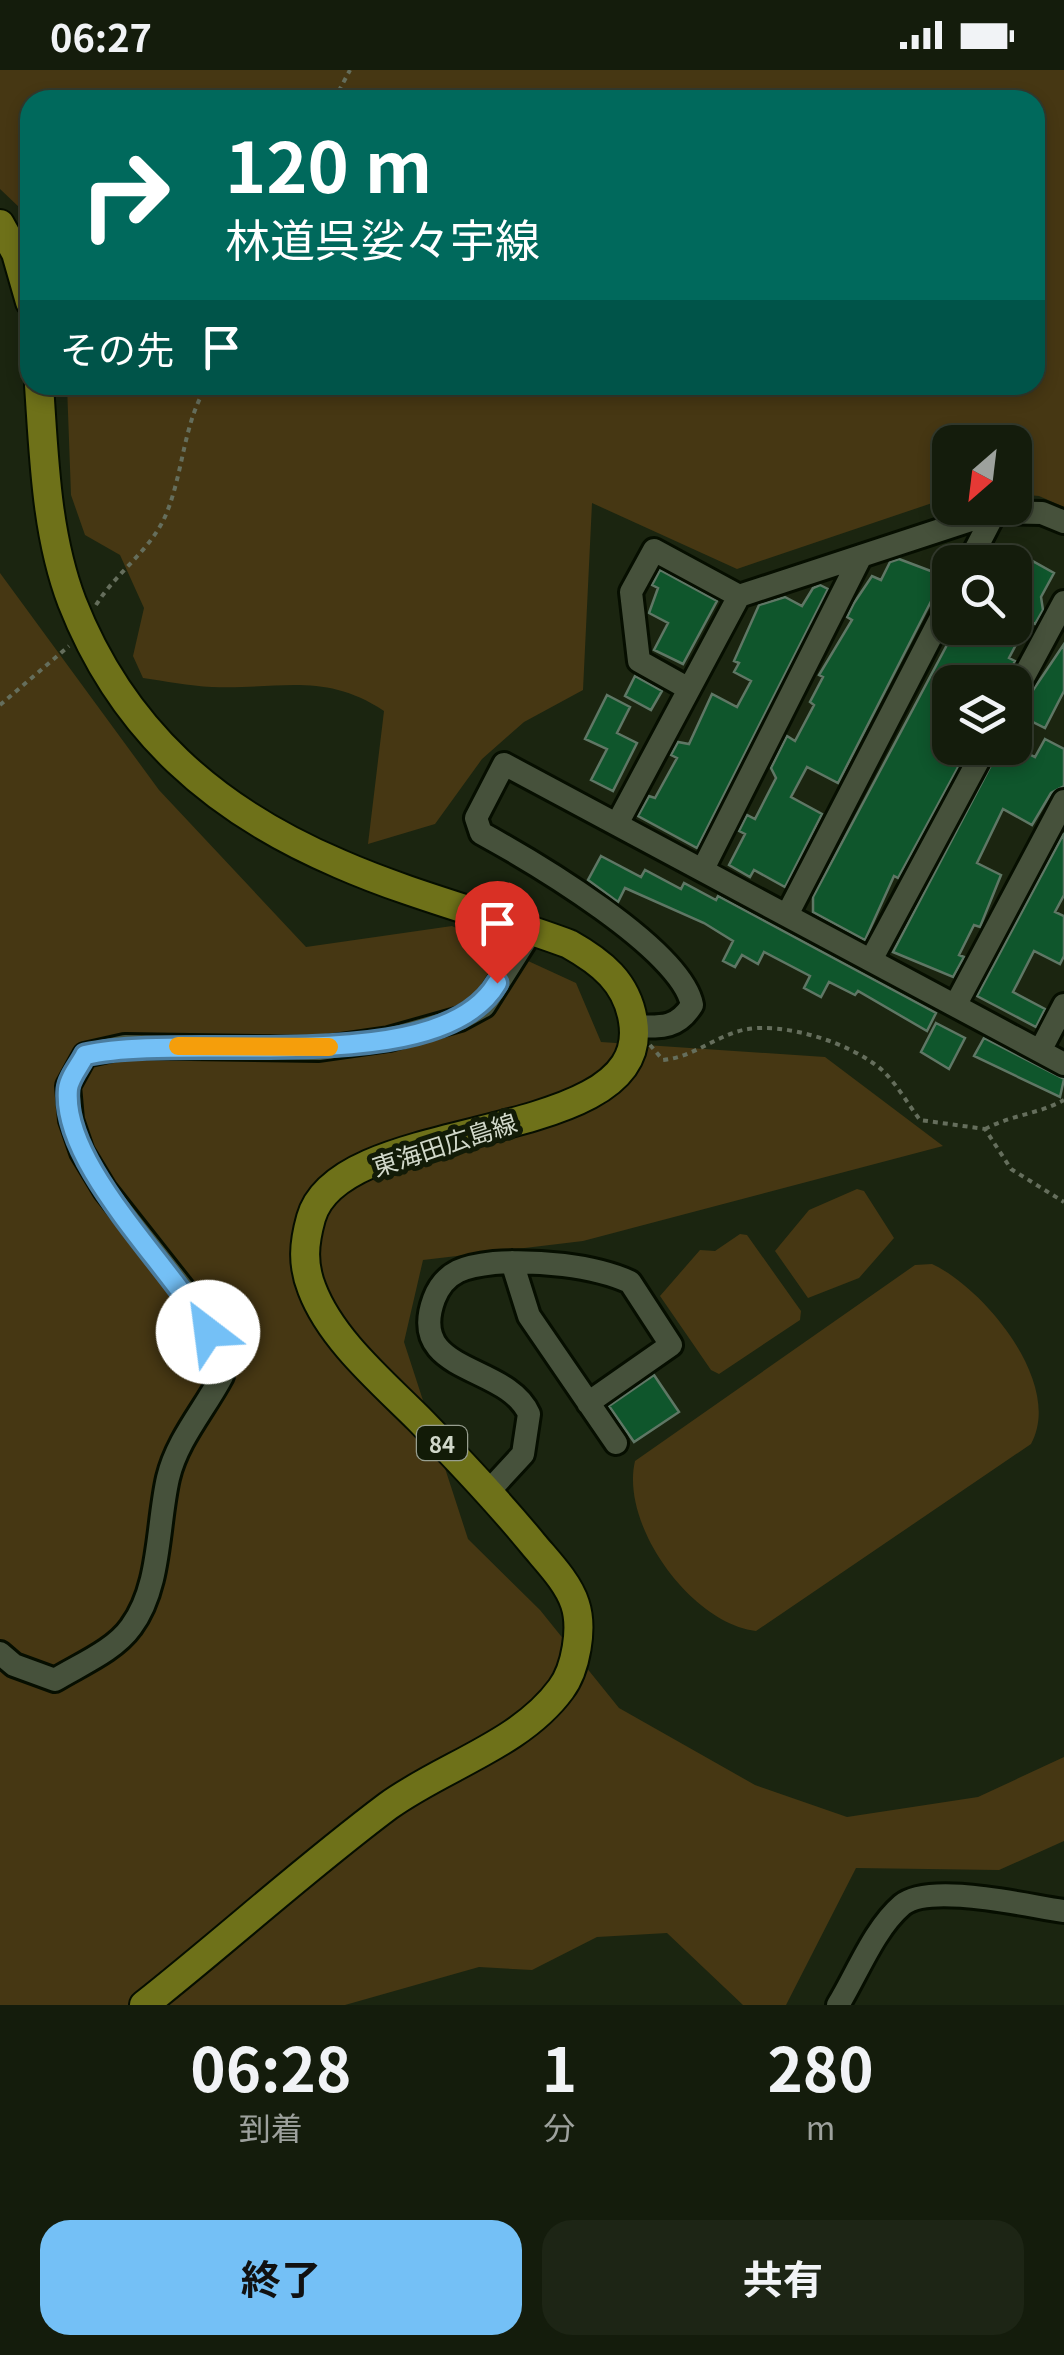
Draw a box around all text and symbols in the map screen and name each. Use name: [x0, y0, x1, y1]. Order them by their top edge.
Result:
text: 06:27: [50, 8, 152, 63]
text: 120 m: [225, 112, 432, 213]
icon: right: [60, 130, 190, 260]
text: 林道呉娑々宇線: [225, 205, 540, 270]
text: その先: [60, 320, 174, 375]
icon: arrive: [194, 320, 249, 375]
north arrow: [932, 425, 1032, 525]
map controls: [932, 425, 1032, 765]
button: search: [932, 545, 1032, 645]
button: layers: [932, 665, 1032, 765]
pin: [455, 881, 540, 984]
icon: arrive: [470, 896, 525, 951]
street label: 東海田広島線: [367, 1103, 521, 1183]
position arrow: [156, 1280, 260, 1384]
road number: 84: [417, 1426, 467, 1460]
text: 06:28: [190, 2022, 351, 2109]
text: 1: [542, 2022, 577, 2109]
text: 280: [767, 2022, 874, 2109]
text: 到着: [239, 2103, 303, 2149]
text: 分: [543, 2103, 575, 2149]
text: m: [806, 2103, 835, 2149]
button: 終了: [40, 2220, 522, 2335]
button: 共有: [542, 2220, 1024, 2335]

